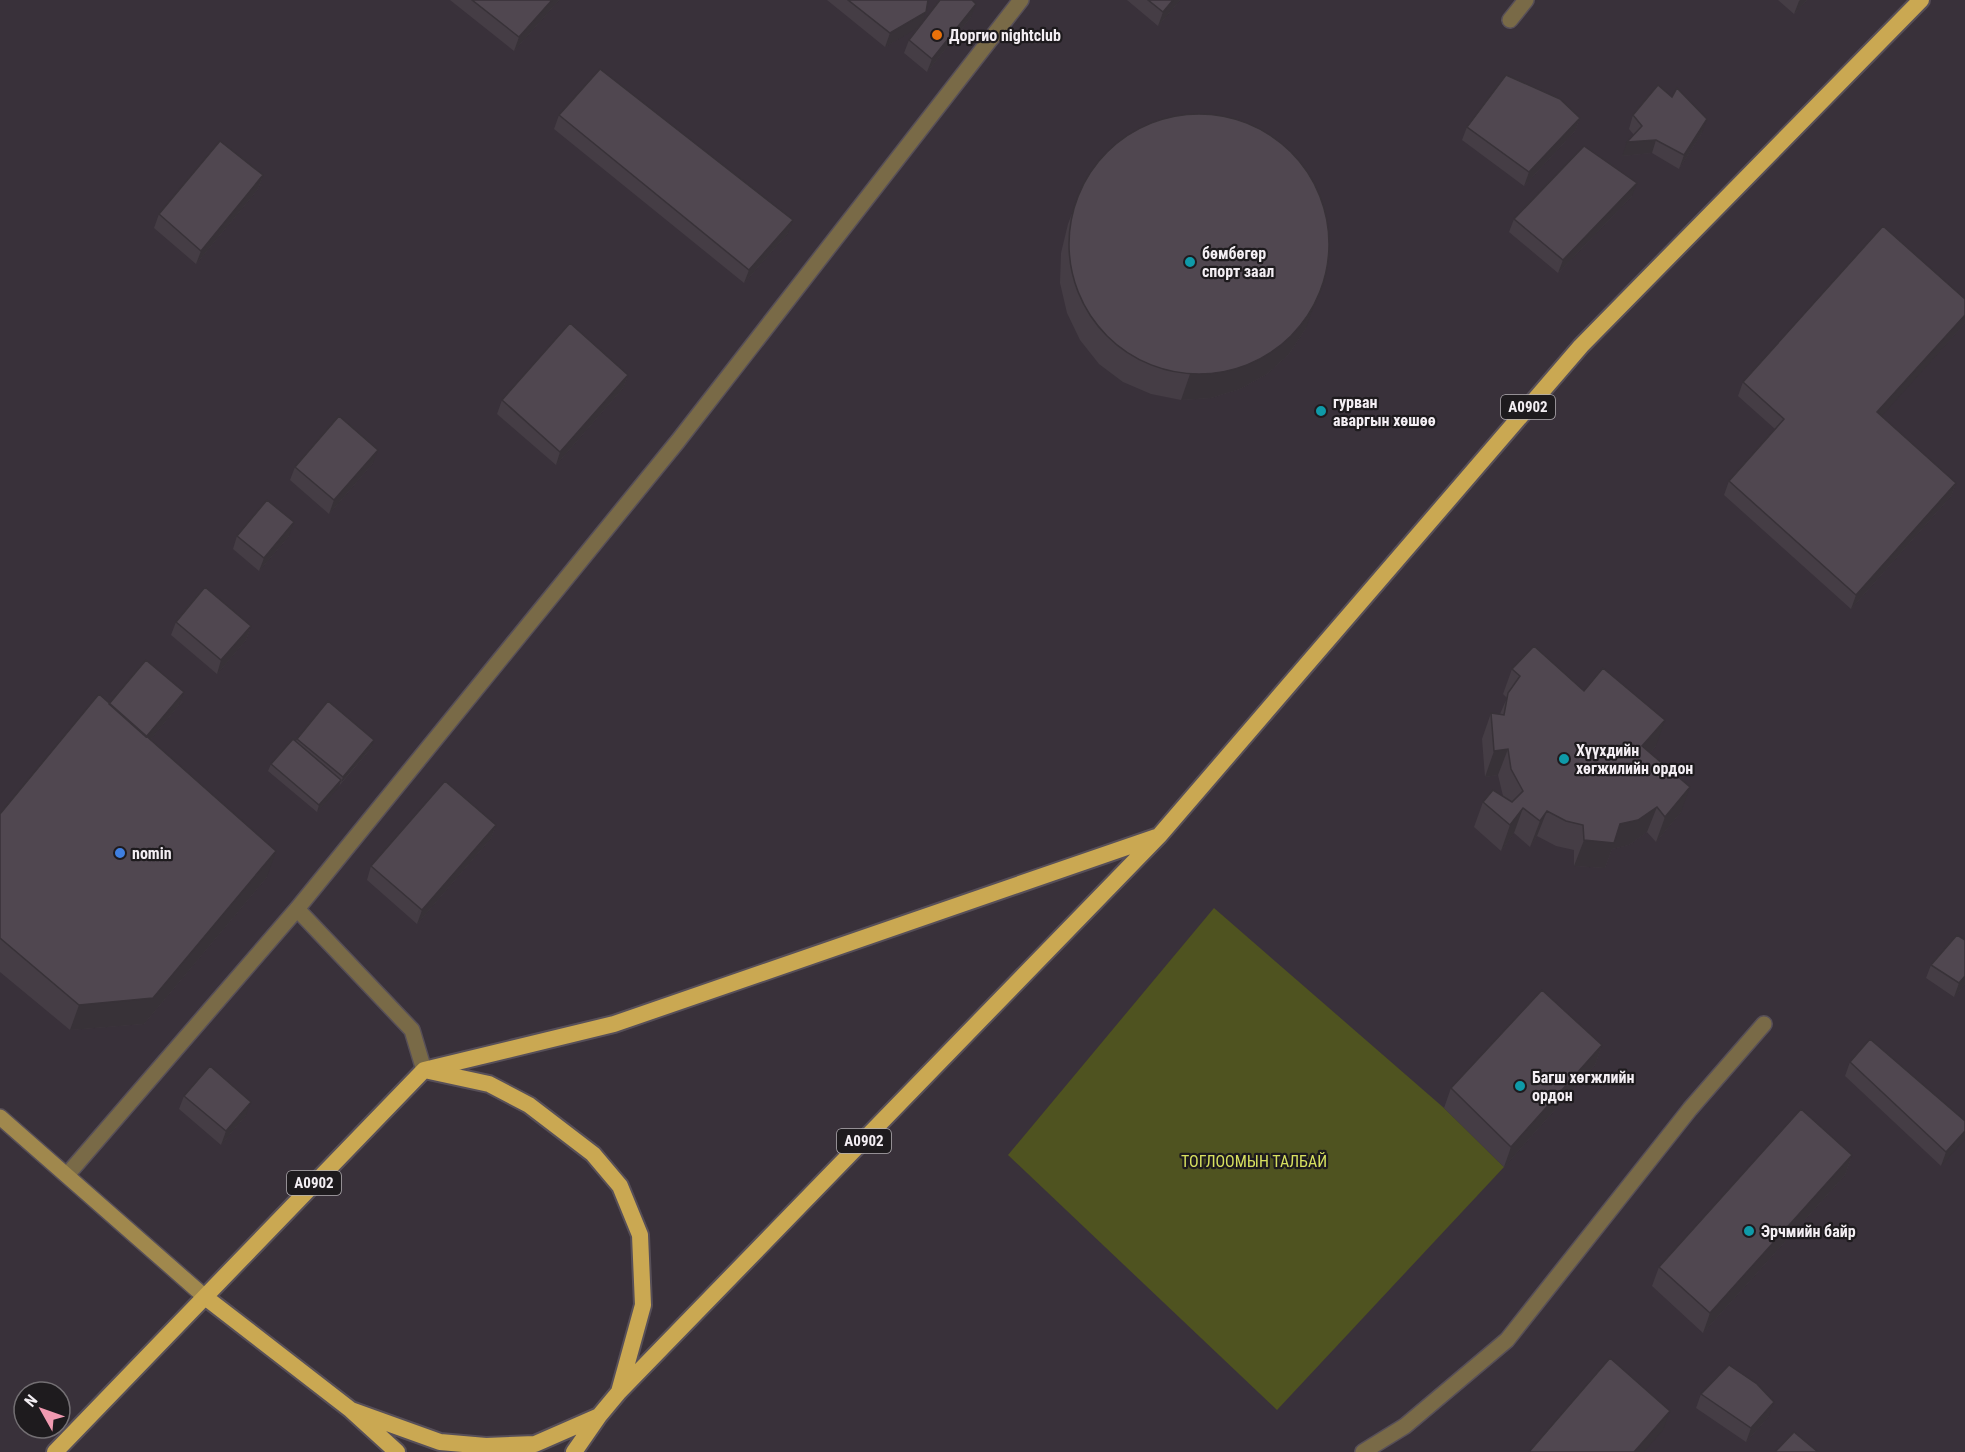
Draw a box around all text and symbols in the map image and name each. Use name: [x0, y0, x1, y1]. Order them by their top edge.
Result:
place label: Доргио nightclub: [949, 26, 1061, 45]
marker: Доргио nightclub: [930, 28, 944, 42]
place label: бөмбөгөр спорт заал: [1202, 244, 1274, 281]
marker: бөмбөгөр спорт заал: [1183, 255, 1197, 269]
place label: гурван аваргын хөшөө: [1333, 393, 1436, 430]
road number: A0902: [1501, 395, 1555, 419]
marker: гурван аваргын хөшөө: [1314, 404, 1328, 418]
place label: Хүүхдийн хөгжилийн ордон: [1576, 741, 1693, 778]
marker: Хүүхдийн хөгжилийн ордон: [1557, 752, 1571, 766]
place label: nomin: [132, 844, 172, 863]
marker: nomin: [113, 846, 127, 860]
place label: Багш хөгжлийн ордон: [1532, 1068, 1634, 1105]
marker: Багш хөгжлийн ордон: [1513, 1079, 1527, 1093]
road number: A0902: [837, 1129, 891, 1153]
park label: ТОГЛООМЫН ТАЛБАЙ: [1181, 1152, 1327, 1171]
road number: A0902: [287, 1171, 341, 1195]
place label: Эрчмийн байр: [1761, 1222, 1856, 1241]
marker: Эрчмийн байр: [1742, 1224, 1756, 1238]
north arrow: [12, 1380, 72, 1440]
text: N: [20, 1391, 41, 1411]

